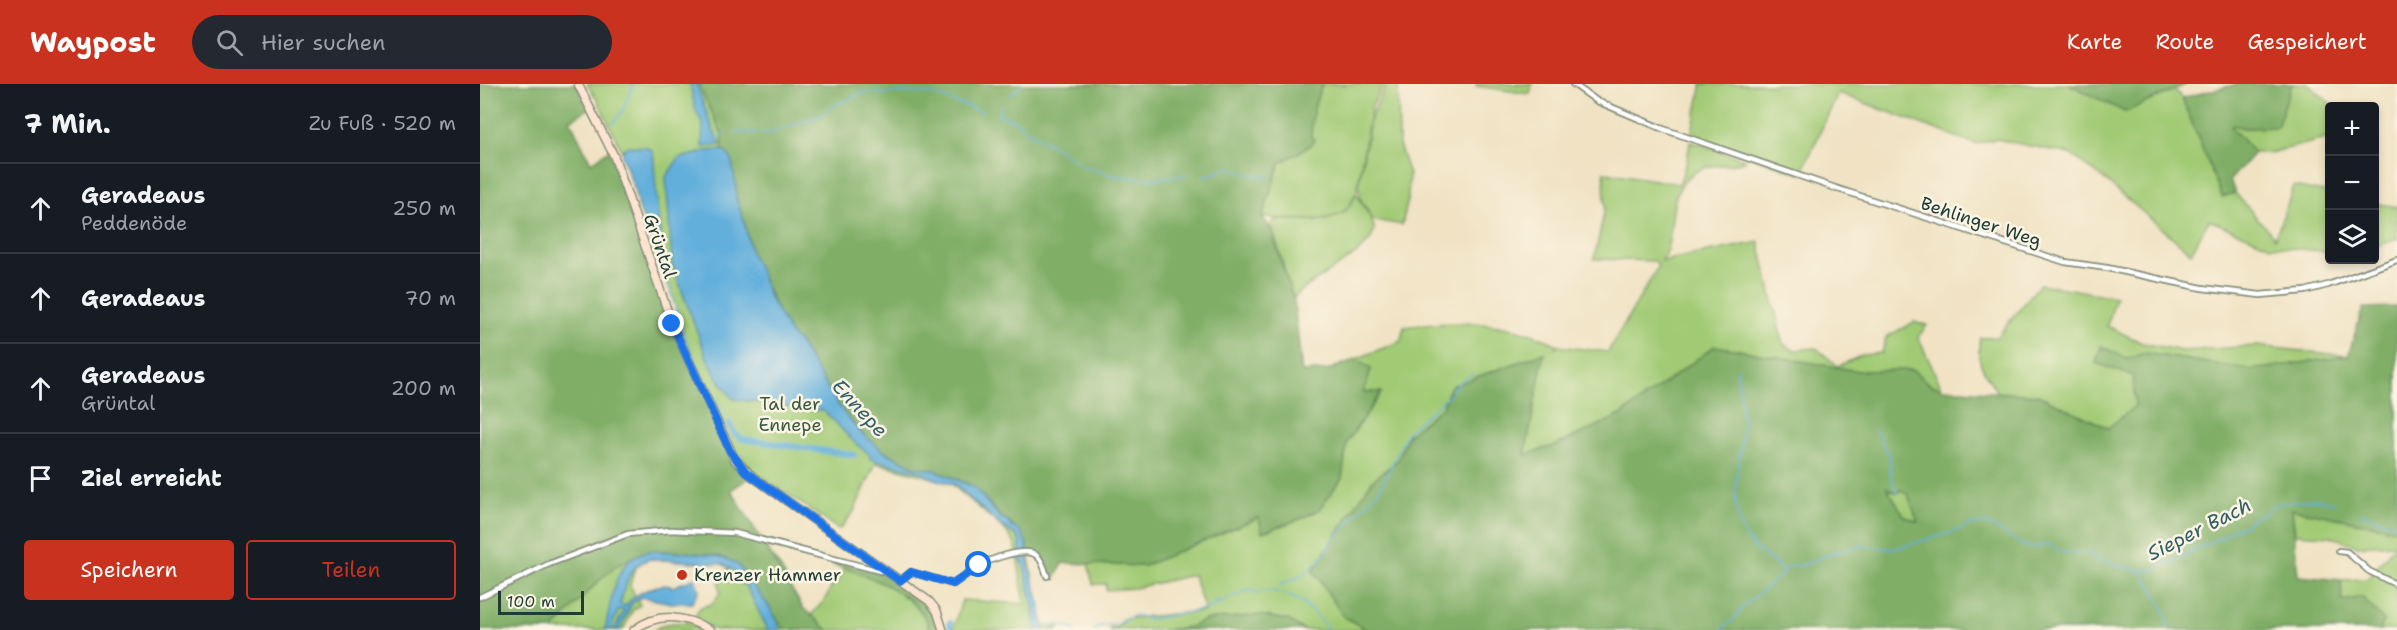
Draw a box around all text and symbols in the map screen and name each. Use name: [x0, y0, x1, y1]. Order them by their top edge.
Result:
search box: [192, 15, 612, 69]
text: Waypost: [30, 23, 156, 61]
icon: search: [213, 26, 246, 59]
text: Hier suchen: [261, 28, 385, 57]
text: Karte: [2067, 28, 2122, 56]
text: Route: [2155, 28, 2214, 56]
text: Gespeichert: [2247, 28, 2367, 56]
map controls: [2325, 102, 2379, 264]
button: +: [2325, 102, 2379, 156]
text: 7 Min.: [24, 106, 111, 141]
text: Zu Fuß · 520 m: [309, 110, 456, 136]
button: −: [2325, 156, 2379, 210]
text: Geradeaus: [81, 181, 205, 210]
street label: Behlinger Weg: [1918, 191, 2044, 253]
icon: ahead: [24, 192, 57, 225]
text: 250 m: [392, 195, 456, 221]
text: Peddenöde: [81, 210, 187, 236]
button: layers: [2325, 210, 2379, 264]
street label: Grüntal: [638, 211, 682, 282]
icon: ahead: [24, 282, 57, 315]
text: Geradeaus: [81, 284, 205, 313]
text: 70 m: [404, 285, 456, 311]
route end: [658, 310, 684, 336]
text: Geradeaus: [81, 361, 205, 390]
icon: ahead: [24, 372, 57, 405]
water label: Ennepe: [826, 373, 894, 443]
text: 200 m: [391, 375, 456, 401]
text: Grüntal: [81, 390, 155, 416]
park label: Tal der Ennepe: [758, 392, 822, 437]
icon: arrive: [24, 462, 57, 495]
text: Ziel erreicht: [81, 464, 222, 493]
water label: Sieper Bach: [2143, 492, 2255, 566]
button: Speichern: [24, 540, 234, 600]
button: Teilen: [246, 540, 456, 600]
route start: [965, 551, 991, 577]
place label: Krenzer Hammer: [694, 563, 841, 587]
marker: Krenzer Hammer: [675, 568, 689, 582]
scale bar: [498, 588, 584, 616]
text: 100 m: [507, 591, 555, 612]

